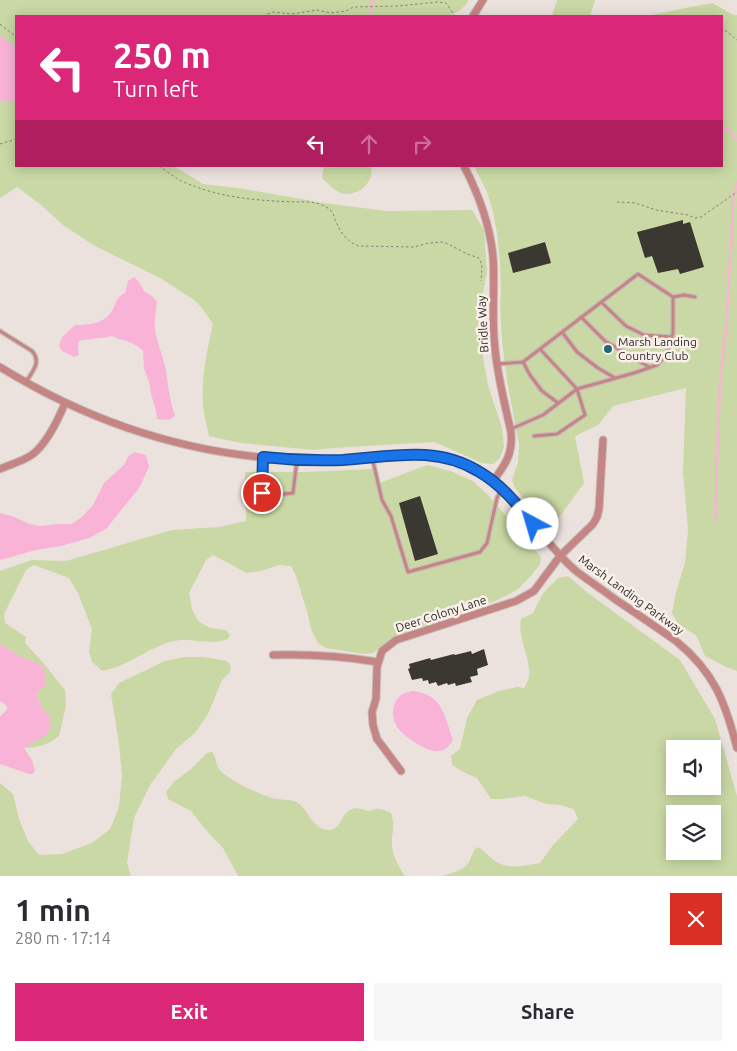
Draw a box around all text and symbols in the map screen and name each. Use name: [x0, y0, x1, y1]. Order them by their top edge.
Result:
icon: left: [30, 35, 95, 100]
text: 250 m: [113, 35, 211, 75]
text: Turn left: [113, 76, 198, 101]
icon: left: [302, 130, 330, 158]
icon: ahead: [355, 130, 383, 158]
icon: right: [408, 130, 436, 158]
street label: Bridle Way: [474, 295, 490, 353]
place label: Marsh Landing Country Club: [618, 335, 697, 362]
marker: Marsh Landing Country Club: [602, 343, 614, 355]
pin: [241, 472, 283, 514]
icon: arrive: [248, 479, 276, 507]
position arrow: [506, 497, 558, 549]
street label: Marsh Landing Parkway: [576, 552, 687, 637]
street label: Deer Colony Lane: [394, 593, 488, 634]
map controls: [666, 740, 721, 860]
button: sound: [666, 740, 721, 795]
button: layers: [666, 805, 721, 860]
text: 1 min: [15, 893, 91, 927]
button: close: [670, 893, 722, 945]
text: 280 m · 17:14: [15, 929, 111, 947]
button: Exit: [15, 983, 364, 1041]
button: Share: [374, 983, 722, 1041]

